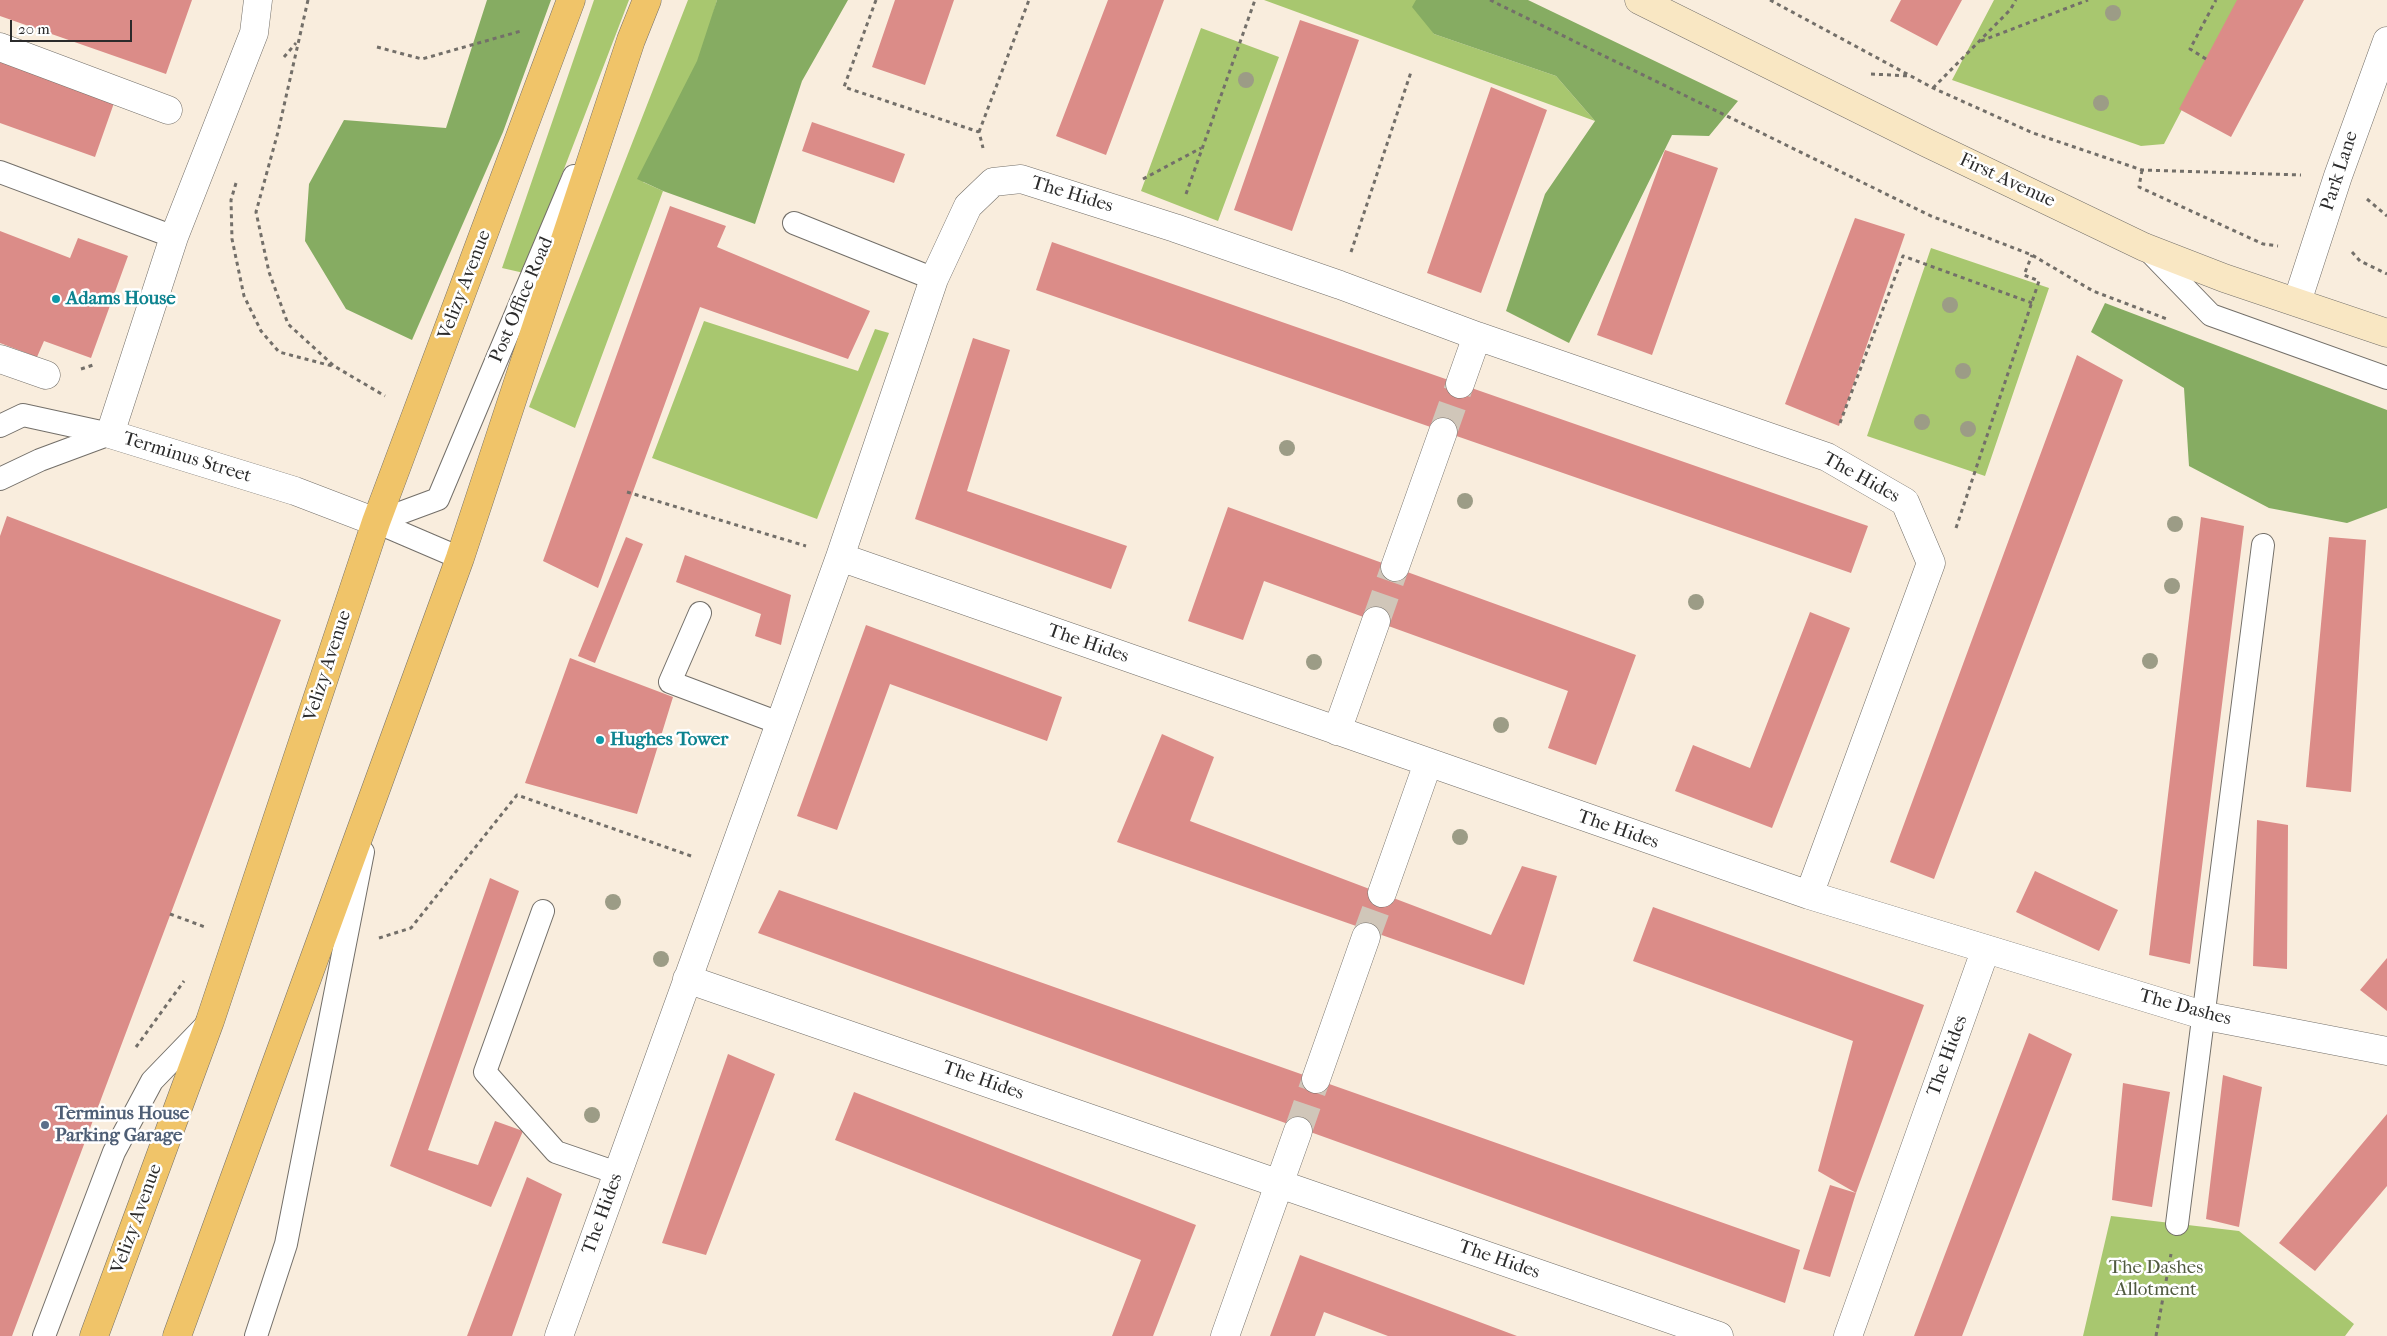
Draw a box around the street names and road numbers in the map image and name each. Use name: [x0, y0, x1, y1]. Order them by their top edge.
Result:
street label: Park Lane: [2316, 128, 2364, 214]
street label: First Avenue: [1955, 149, 2059, 213]
street label: The Hides: [1028, 172, 1116, 218]
street label: Velizy Avenue: [434, 227, 496, 343]
street label: Post Office Road: [485, 234, 559, 366]
street label: Terminus Street: [120, 428, 254, 488]
street label: The Hides: [1819, 448, 1903, 508]
street label: Velizy Avenue: [299, 608, 357, 724]
street label: The Hides: [1044, 619, 1132, 669]
street label: The Hides: [1574, 805, 1662, 855]
street label: The Dashes: [2136, 985, 2234, 1031]
street label: The Hides: [1923, 1012, 1973, 1100]
street label: The Hides: [939, 1056, 1027, 1106]
street label: Velizy Avenue: [107, 1161, 167, 1277]
street label: The Hides: [578, 1170, 628, 1258]
street label: The Hides: [1455, 1235, 1543, 1285]

